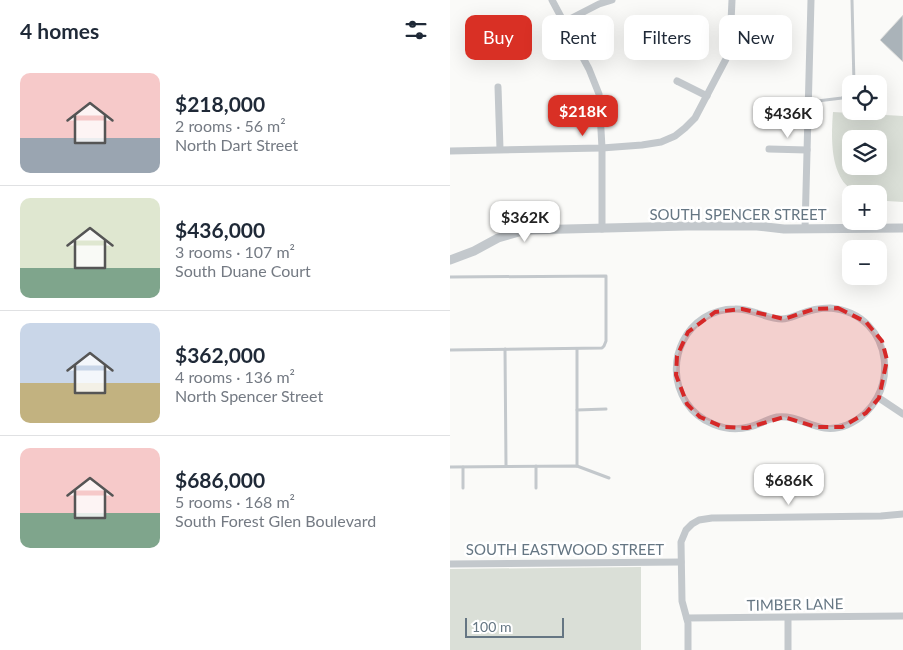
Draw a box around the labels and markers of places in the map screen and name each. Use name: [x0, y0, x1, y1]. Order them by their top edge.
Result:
pin: $218K: [548, 94, 618, 137]
pin: $436K: [753, 96, 823, 139]
pin: $362K: [490, 200, 560, 243]
pin: $686K: [754, 464, 824, 506]

